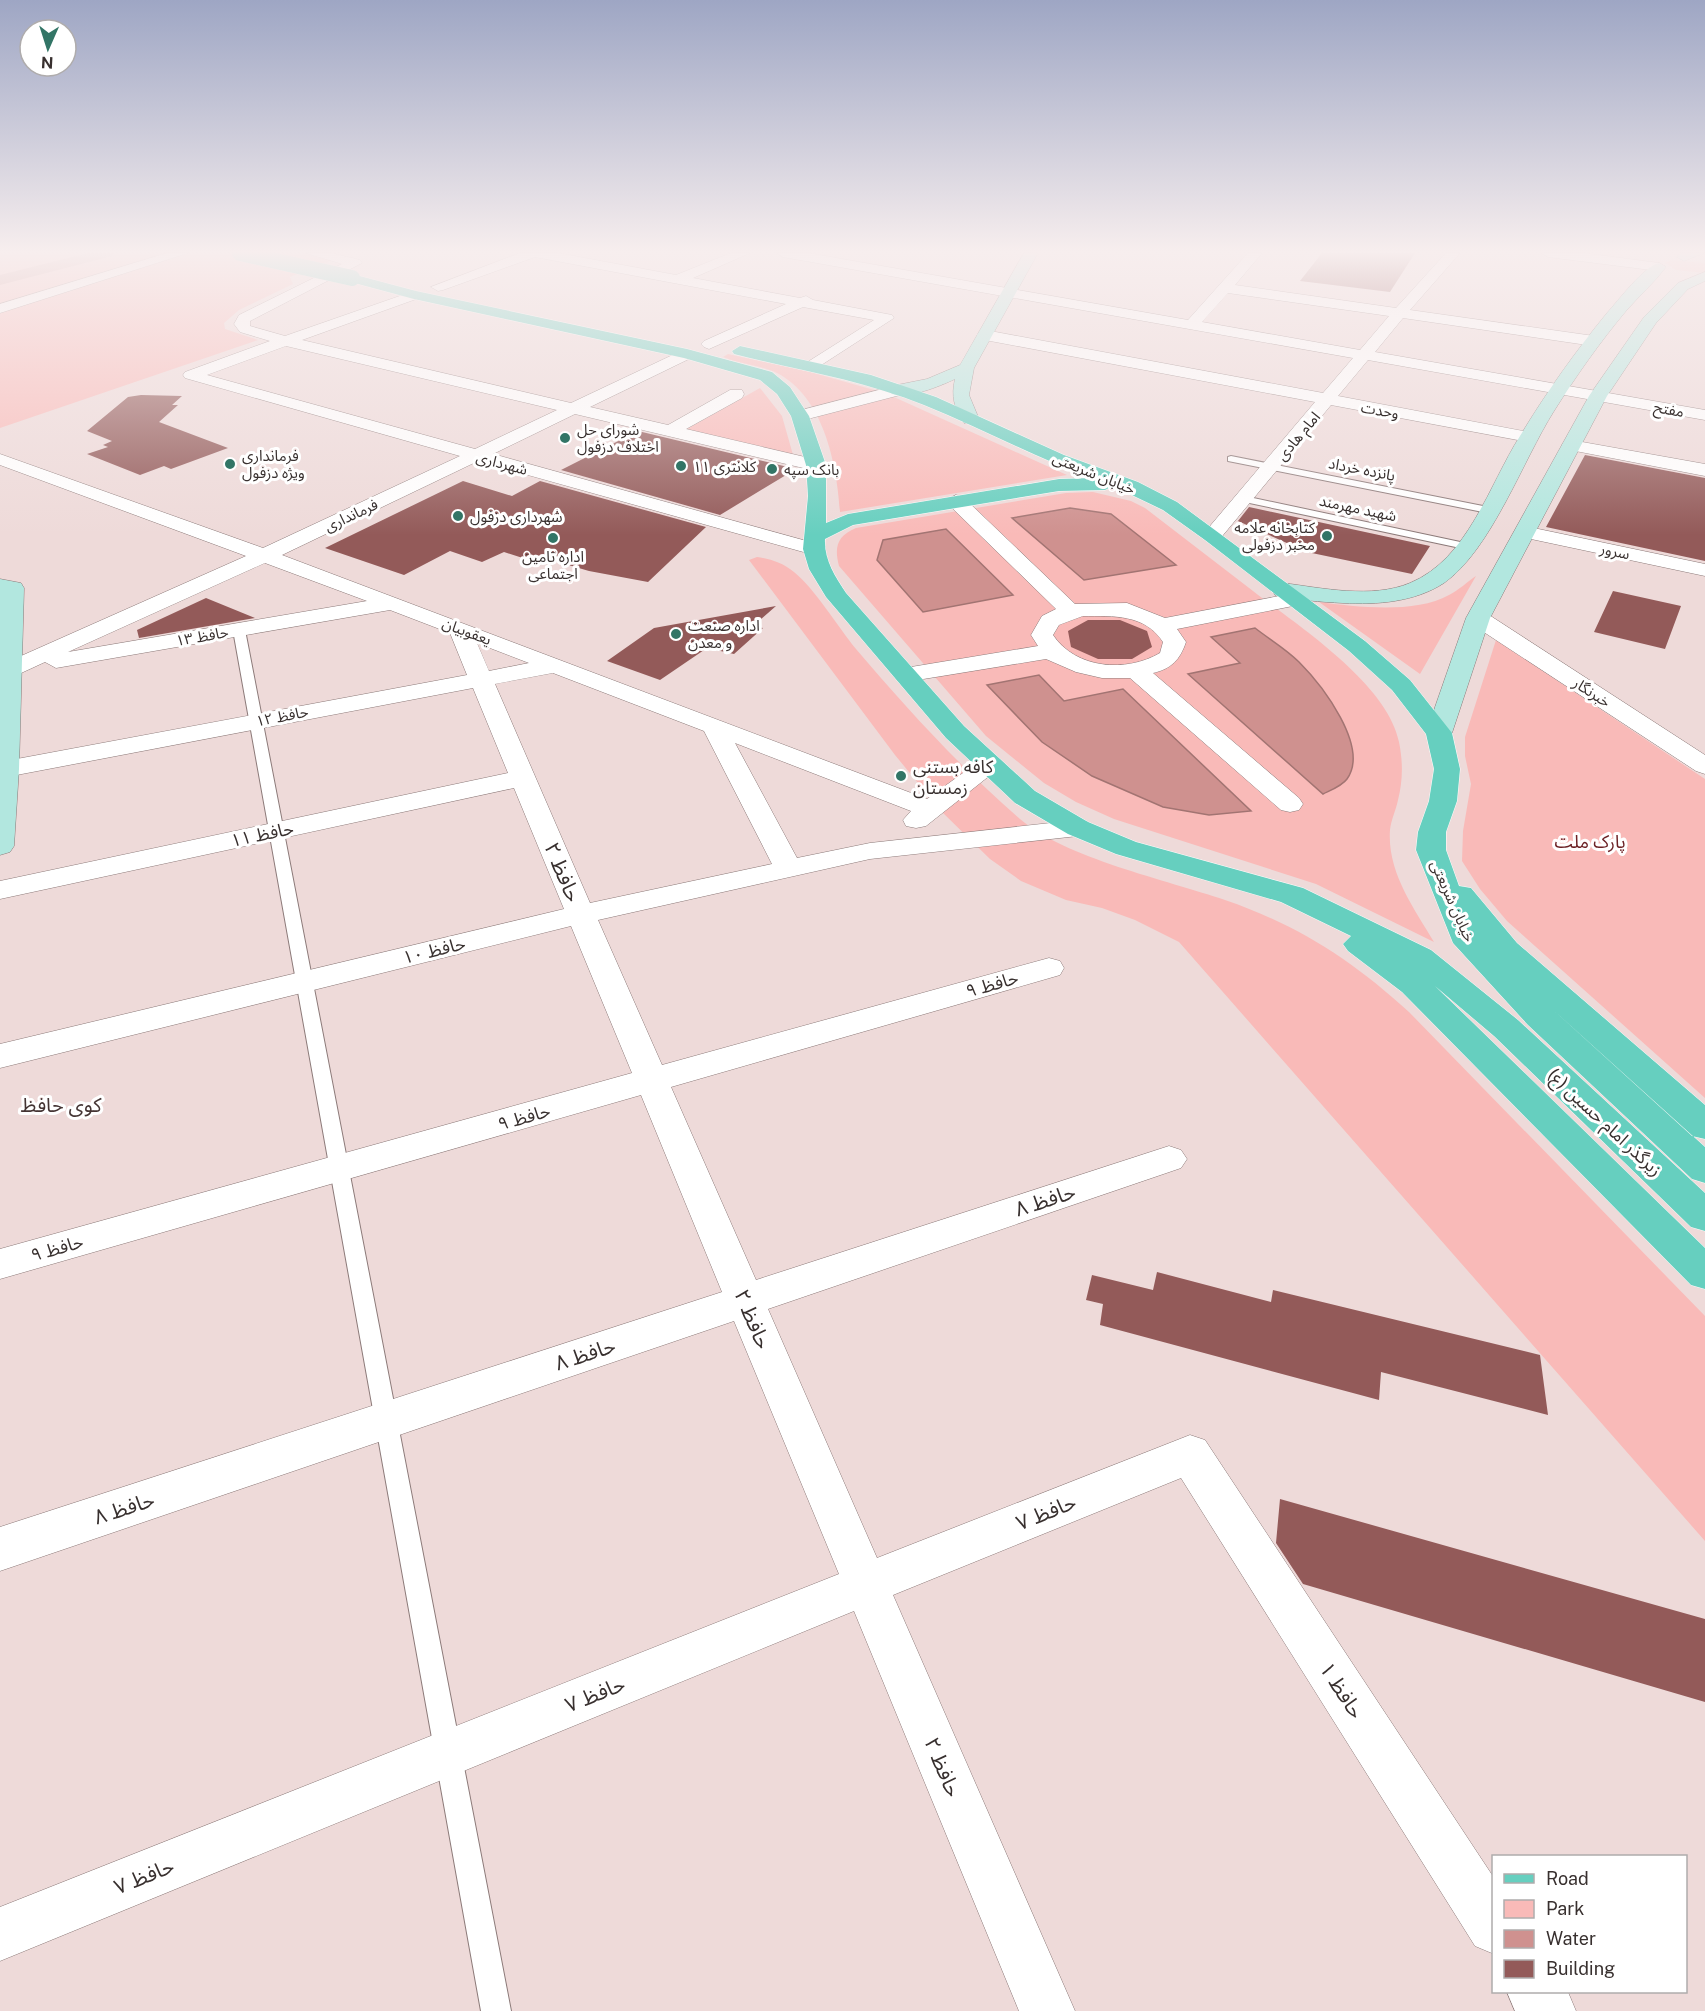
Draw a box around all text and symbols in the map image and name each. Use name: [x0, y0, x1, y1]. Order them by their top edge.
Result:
north arrow: [18, 18, 78, 78]
text: N: [40, 53, 54, 72]
street label: وحدت: [1359, 398, 1400, 423]
street label: مفتح: [1652, 398, 1686, 424]
street label: امام هادی: [1273, 408, 1326, 466]
place label: شورای حل اختلاف دزفول: [577, 421, 659, 456]
marker: شورای حل اختلاف دزفول: [558, 431, 572, 445]
place label: فرمانداری ویژه دزفول: [242, 447, 305, 482]
street label: شهرداری: [474, 448, 530, 479]
street label: خیابان شریعتی: [1050, 449, 1138, 498]
street label: پانزده خرداد: [1327, 454, 1397, 486]
marker: فرمانداری ویژه دزفول: [223, 457, 237, 471]
place label: کلانتری ۱۱: [693, 458, 757, 476]
marker: کلانتری ۱۱: [674, 459, 688, 473]
place label: بانک سپه: [784, 461, 839, 480]
marker: بانک سپه: [765, 462, 779, 476]
street label: شهید مهرمند: [1318, 492, 1398, 525]
street label: فرمانداری: [322, 495, 381, 536]
place label: شهرداری دزفول: [470, 508, 563, 526]
marker: شهرداری دزفول: [451, 509, 465, 523]
place label: کتابخانه علامه مخبر دزفولی: [1234, 519, 1316, 554]
marker: کتابخانه علامه مخبر دزفولی: [1320, 529, 1334, 543]
marker: اداره تامین اجتماعی: [546, 531, 560, 545]
street label: سرور: [1597, 539, 1632, 563]
place label: اداره تامین اجتماعی: [522, 548, 584, 583]
street label: یعقوبیان: [440, 614, 494, 649]
place label: اداره صنعت و معدن: [688, 617, 760, 652]
street label: حافظ ۱۳: [174, 623, 230, 649]
marker: اداره صنعت و معدن: [669, 627, 683, 641]
street label: خبرنگار: [1569, 673, 1614, 711]
street label: حافظ ۱۲: [254, 703, 310, 729]
place label: کافه بستنی زمستان: [913, 756, 994, 799]
marker: کافه بستنی زمستان: [894, 769, 908, 783]
street label: حافظ ۱۱: [229, 817, 295, 851]
park label: پارک ملت: [1554, 831, 1626, 853]
street label: حافظ ۲: [539, 838, 587, 906]
street label: خیابان شریعتی: [1427, 858, 1479, 945]
street label: حافظ ۱۰: [401, 932, 467, 968]
street label: حافظ ۹: [963, 967, 1021, 1001]
street label: زیرگذر امام حسین (ع): [1541, 1064, 1666, 1183]
district label: کوی حافظ: [21, 1093, 102, 1117]
street label: حافظ ۹: [495, 1100, 553, 1134]
street label: حافظ ۸: [1011, 1178, 1079, 1222]
street label: حافظ ۹: [28, 1231, 86, 1265]
street label: حافظ ۲: [729, 1285, 777, 1353]
street label: حافظ ۸: [551, 1332, 619, 1376]
street label: حافظ ۸: [90, 1486, 158, 1530]
street label: حافظ ۷: [1012, 1489, 1080, 1535]
street label: حافظ ۱: [1315, 1657, 1369, 1723]
street label: حافظ ۷: [561, 1671, 629, 1717]
street label: حافظ ۲: [919, 1733, 967, 1801]
street label: حافظ ۷: [110, 1853, 178, 1899]
legend: [1492, 1855, 1687, 1993]
text: Road: [1546, 1868, 1589, 1889]
text: Park: [1546, 1898, 1584, 1919]
text: Water: [1546, 1928, 1596, 1949]
text: Building: [1546, 1958, 1615, 1979]

